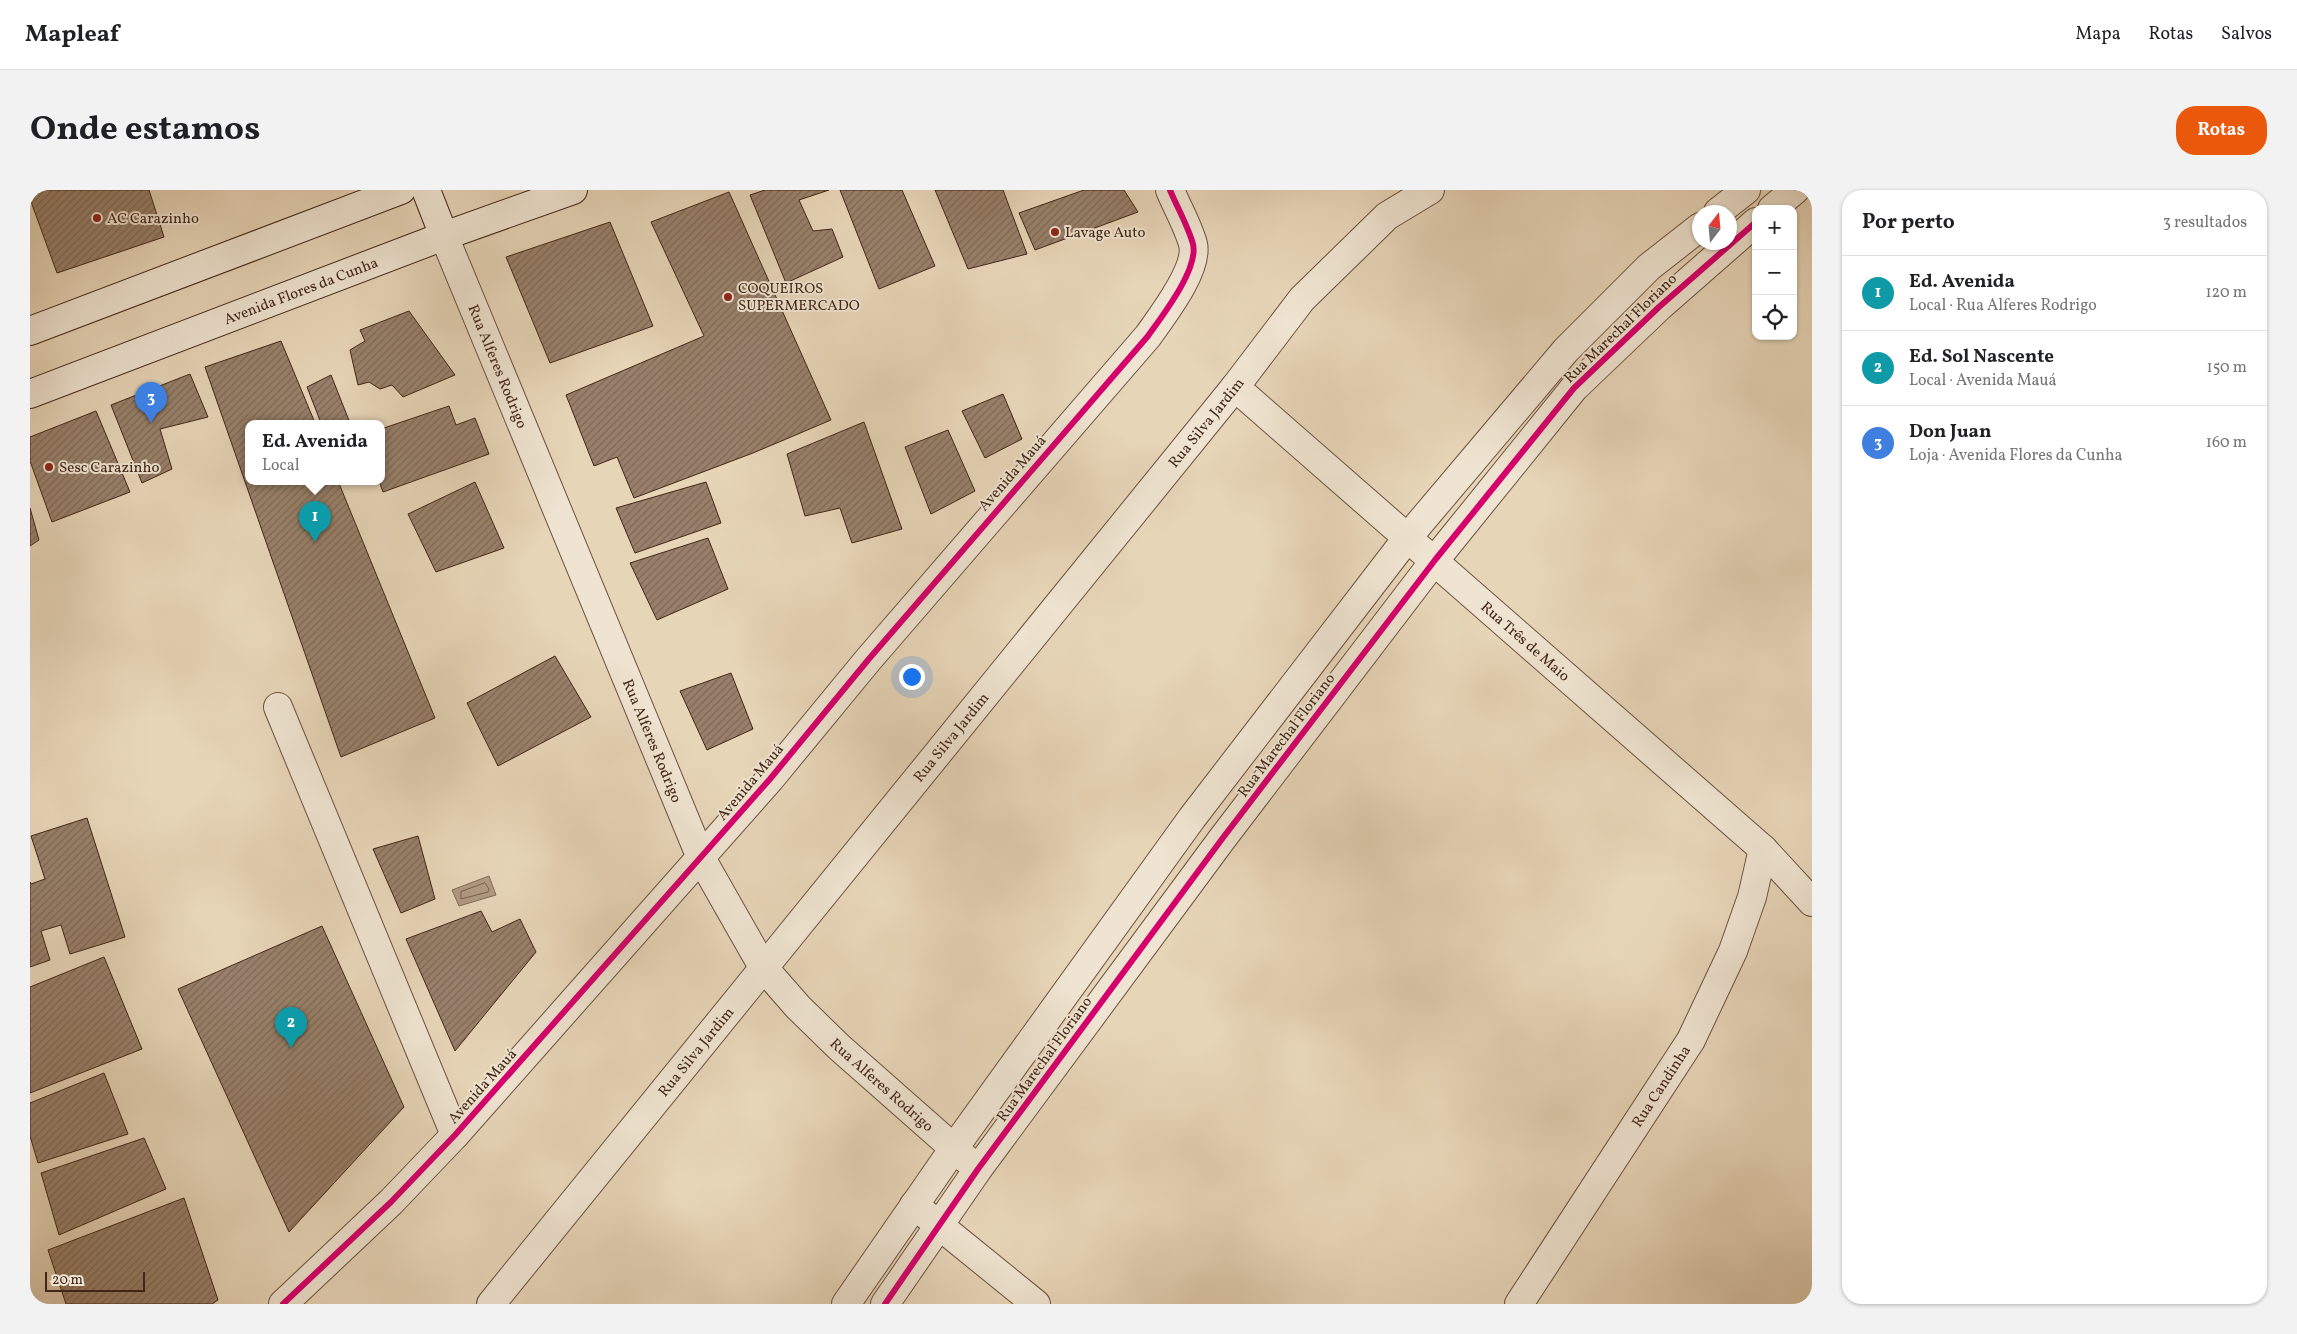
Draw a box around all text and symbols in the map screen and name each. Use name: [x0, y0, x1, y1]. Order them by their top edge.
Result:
text: Mapleaf: [25, 18, 119, 52]
text: Mapa: [2076, 22, 2121, 47]
text: Rotas: [2149, 22, 2193, 47]
text: Salvos: [2221, 22, 2272, 47]
text: Onde estamos: [30, 106, 260, 154]
button: Rotas: [2176, 106, 2267, 155]
north arrow: [1692, 205, 1737, 250]
map controls: [1752, 205, 1797, 340]
button: +: [1752, 205, 1797, 250]
text: Por perto: [1862, 208, 1955, 237]
place label: AC Carazinho: [107, 209, 199, 230]
marker: AC Carazinho: [91, 212, 103, 224]
text: 3 resultados: [2163, 212, 2247, 234]
place label: Lavage Auto: [1065, 223, 1145, 244]
marker: Lavage Auto: [1049, 226, 1061, 238]
button: −: [1752, 250, 1797, 295]
street label: Avenida Flores da Cunha: [221, 253, 382, 331]
street label: Rua Marechal Floriano: [1560, 269, 1682, 389]
text: Ed. Avenida: [1909, 269, 2015, 295]
place label: COQUEIROS SUPERMERCADO: [738, 279, 860, 317]
text: 1: [1875, 282, 1881, 304]
text: 120 m: [2205, 282, 2247, 304]
marker: COQUEIROS SUPERMERCADO: [722, 291, 734, 303]
button: locate: [1752, 295, 1797, 340]
text: Local · Rua Alferes Rodrigo: [1909, 295, 2097, 317]
street label: Rua Alferes Rodrigo: [461, 302, 531, 432]
text: Ed. Sol Nascente: [1909, 344, 2054, 370]
text: 2: [1874, 357, 1882, 379]
text: 150 m: [2206, 357, 2247, 379]
text: Local · Avenida Mauá: [1909, 370, 2057, 392]
street label: Rua Silva Jardim: [1164, 374, 1250, 473]
pin: 3: [135, 382, 167, 423]
text: Don Juan: [1909, 419, 1991, 445]
popup: [245, 420, 385, 485]
text: Ed. Avenida: [262, 429, 368, 455]
street label: Avenida Mauá: [974, 432, 1052, 516]
text: 3: [1874, 432, 1882, 454]
text: 160 m: [2206, 432, 2247, 454]
text: Loja · Avenida Flores da Cunha: [1909, 445, 2123, 467]
text: Local: [262, 455, 299, 477]
place label: Sesc Carazinho: [59, 458, 159, 479]
marker: Sesc Carazinho: [43, 461, 55, 473]
pin: 1: [299, 501, 331, 542]
street label: Rua Três de Maio: [1475, 597, 1574, 687]
your location: [899, 664, 925, 690]
street label: Rua Marechal Floriano: [1234, 670, 1341, 802]
street label: Rua Alferes Rodrigo: [616, 676, 686, 806]
street label: Rua Silva Jardim: [909, 689, 995, 787]
street label: Avenida Mauá: [713, 740, 790, 826]
street label: Rua Marechal Floriano: [993, 993, 1098, 1127]
street label: Rua Silva Jardim: [654, 1003, 740, 1102]
pin: 2: [275, 1007, 307, 1048]
street label: Rua Alferes Rodrigo: [824, 1034, 937, 1138]
street label: Rua Candinha: [1628, 1042, 1697, 1132]
street label: Avenida Mauá: [444, 1045, 522, 1129]
scale bar: [45, 1269, 145, 1292]
text: 20 m: [52, 1271, 83, 1290]

